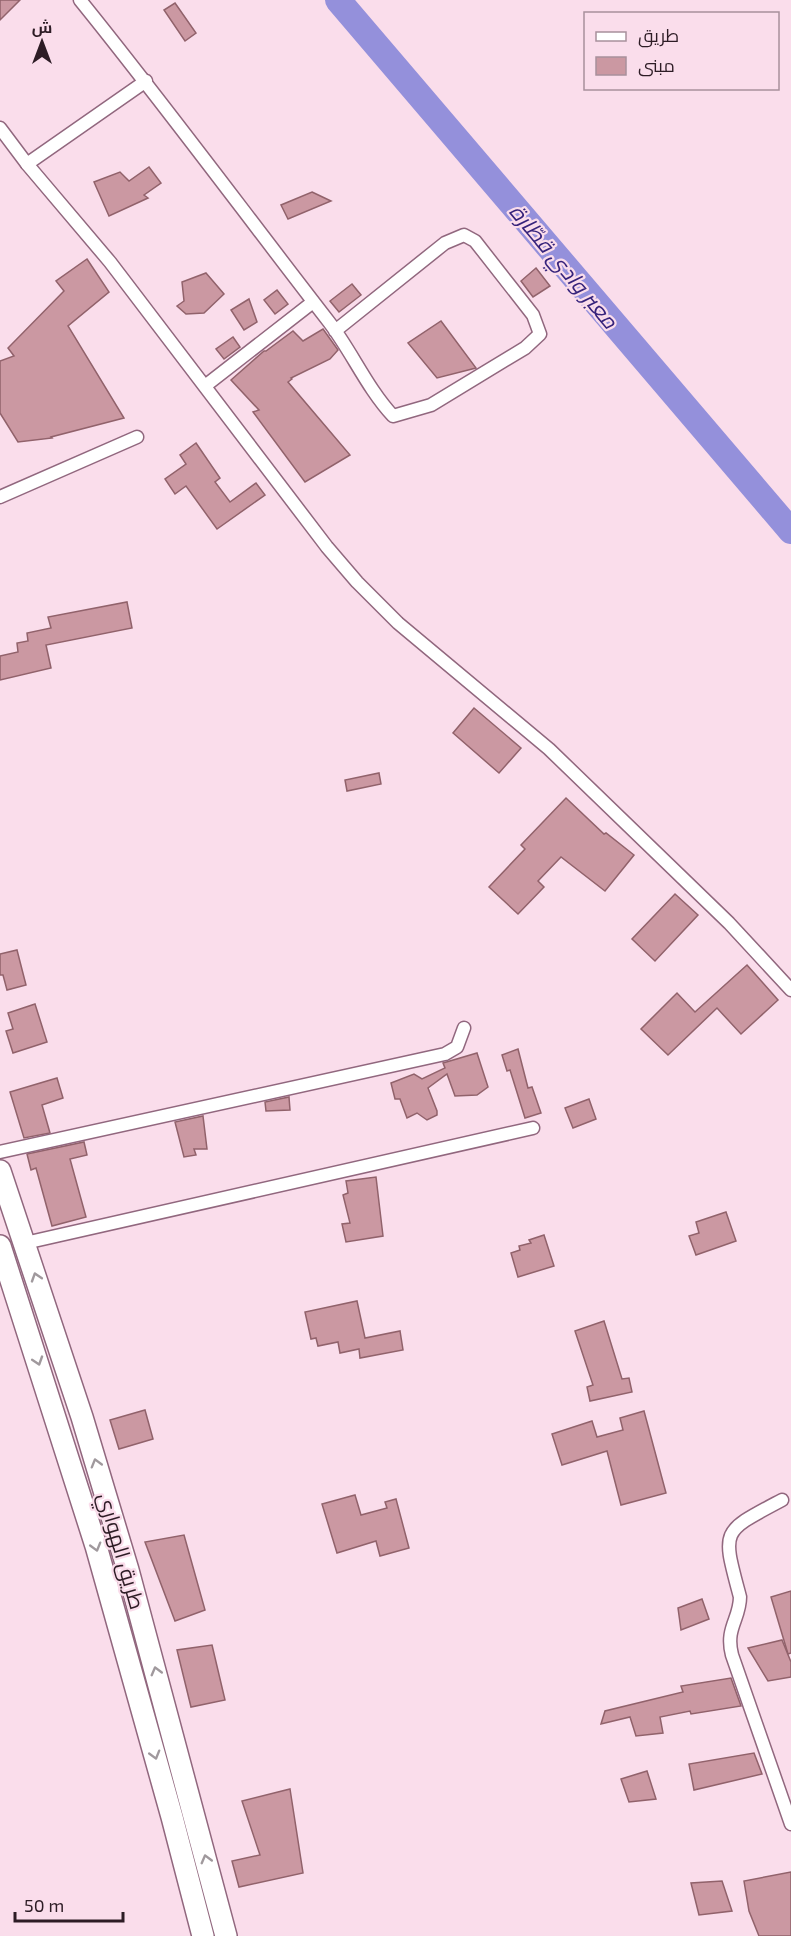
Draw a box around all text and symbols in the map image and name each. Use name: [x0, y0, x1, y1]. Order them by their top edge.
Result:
north arrow: [12, 12, 72, 72]
legend: [584, 12, 779, 90]
text: ش: [32, 17, 52, 37]
text: طريق: [638, 24, 679, 48]
text: مبنى: [638, 54, 675, 77]
water label: معبر وادي قطّارة: [501, 198, 625, 337]
one-way arrow: [31, 1273, 43, 1283]
one-way arrow: [31, 1355, 43, 1366]
one-way arrow: [91, 1458, 103, 1469]
street label: طريق الهواري: [89, 1489, 151, 1613]
one-way arrow: [89, 1541, 101, 1552]
one-way arrow: [150, 1666, 163, 1676]
one-way arrow: [148, 1749, 160, 1760]
one-way arrow: [200, 1854, 213, 1864]
scale bar: [15, 1885, 123, 1923]
text: 50 m: [24, 1894, 64, 1916]

